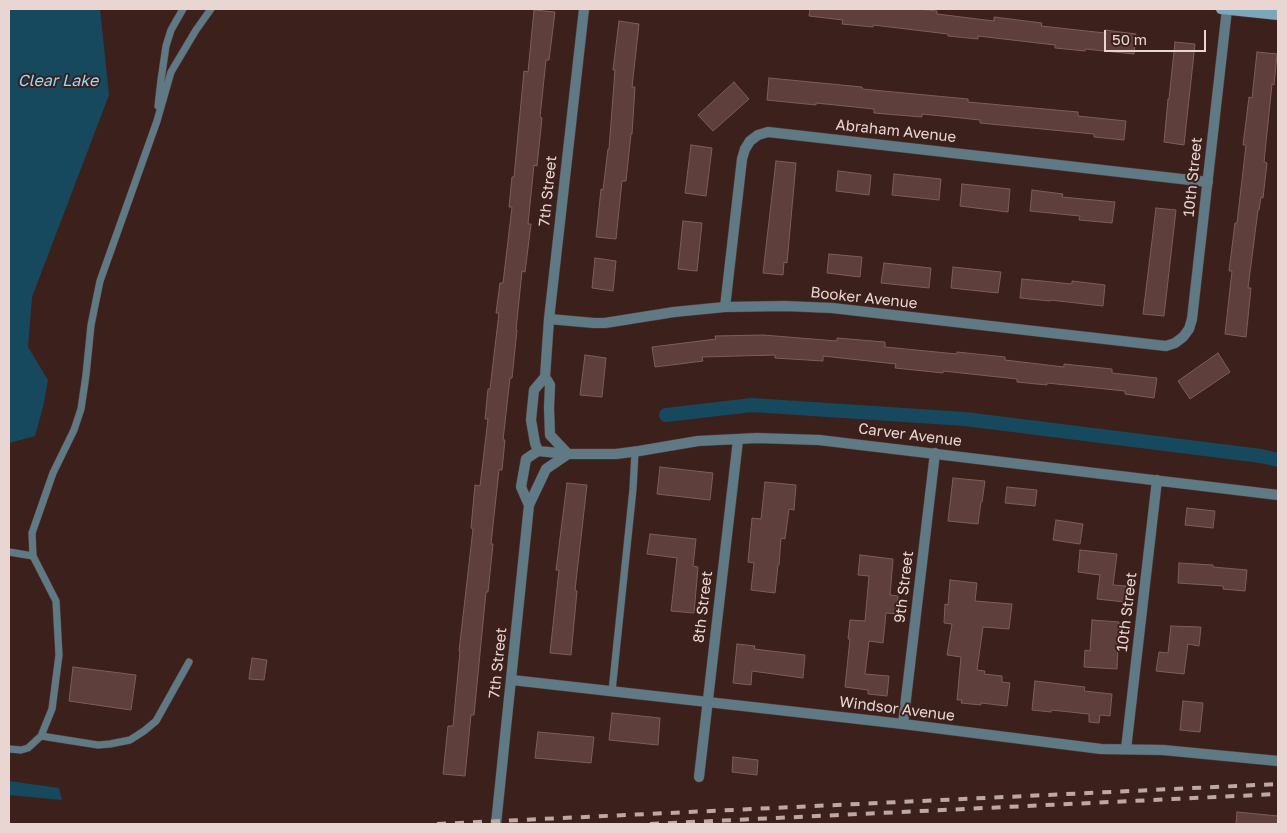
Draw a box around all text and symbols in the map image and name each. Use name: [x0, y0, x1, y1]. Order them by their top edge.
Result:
scale bar: [1107, 20, 1210, 52]
text: 50 m: [1112, 30, 1147, 48]
water label: Clear Lake: [18, 71, 98, 91]
street label: Abraham Avenue: [835, 116, 957, 146]
street label: 10th Street: [1180, 136, 1206, 218]
street label: 7th Street: [535, 155, 561, 227]
street label: Booker Avenue: [810, 283, 918, 313]
street label: Carver Avenue: [857, 420, 963, 450]
street label: 9th Street: [891, 550, 917, 624]
street label: 8th Street: [690, 570, 716, 644]
street label: 10th Street: [1113, 571, 1141, 653]
street label: 7th Street: [485, 627, 511, 699]
street label: Windsor Avenue: [838, 693, 956, 725]

